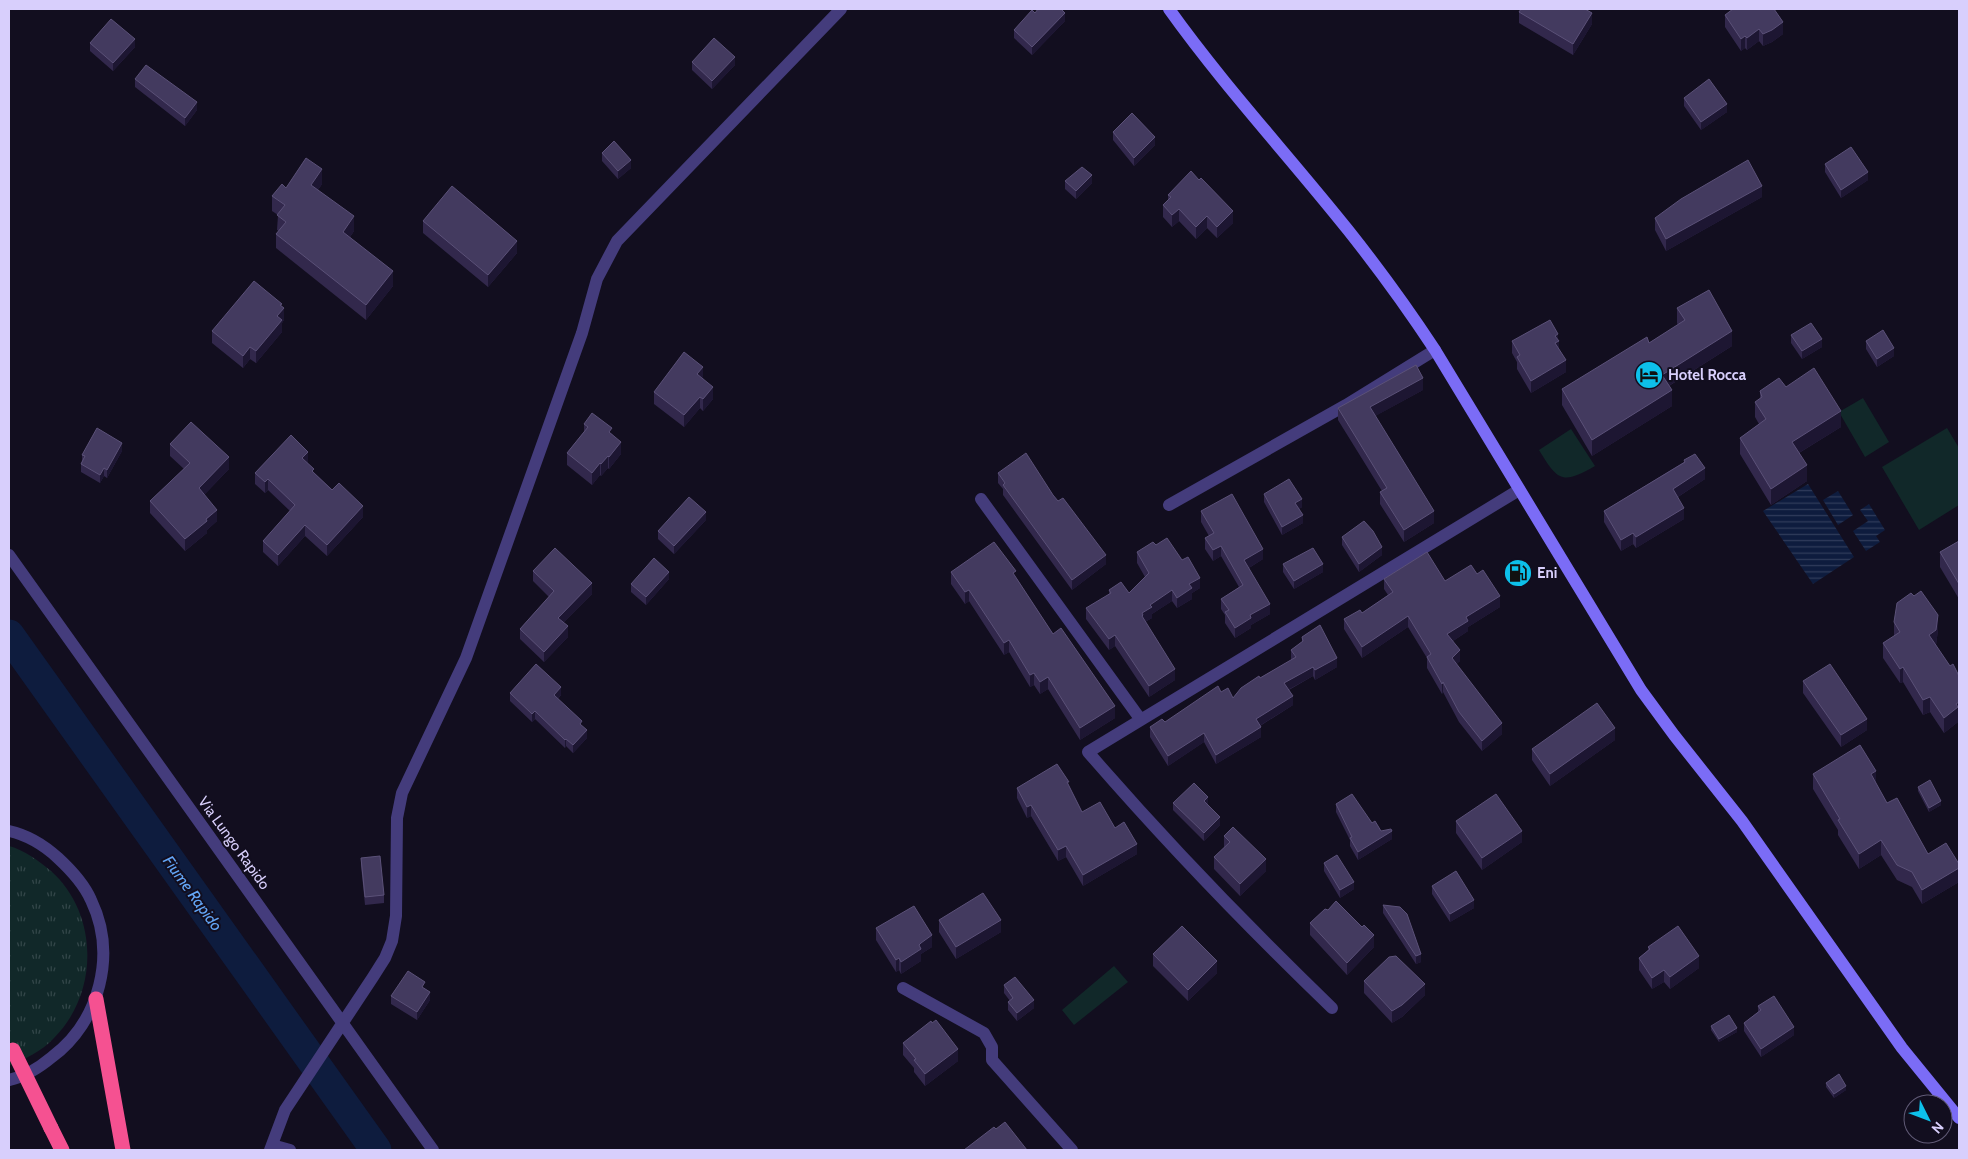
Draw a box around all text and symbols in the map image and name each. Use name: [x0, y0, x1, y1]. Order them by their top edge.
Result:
hotel icon: Hotel Rocca: [1634, 360, 1664, 390]
place label: Hotel Rocca: [1668, 366, 1747, 384]
fuel station icon: Eni: [1503, 558, 1533, 588]
place label: Eni: [1537, 564, 1557, 582]
street label: Via Lungo Rapido: [194, 793, 274, 893]
water label: Fiume Rapido: [159, 852, 226, 935]
north arrow: [1903, 1094, 1953, 1144]
text: N: [1928, 1118, 1948, 1137]

